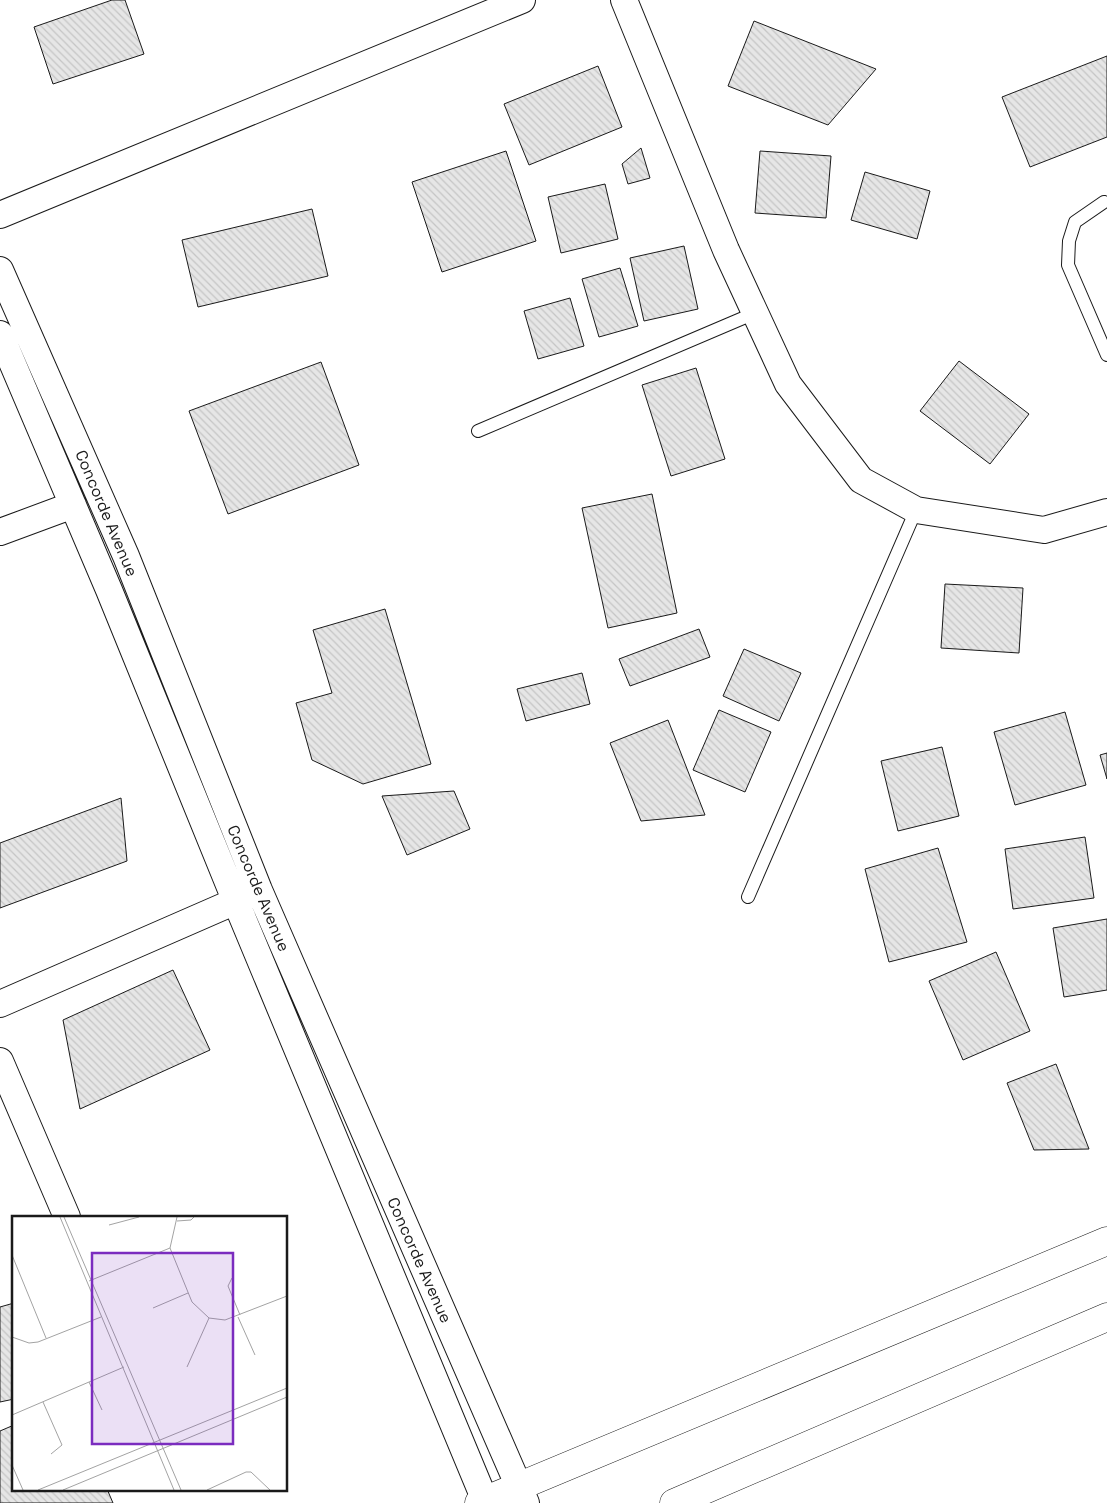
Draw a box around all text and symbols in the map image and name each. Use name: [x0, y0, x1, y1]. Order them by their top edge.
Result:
street label: Concorde Avenue: [70, 447, 143, 580]
street label: Concorde Avenue: [222, 822, 295, 955]
street label: Concorde Avenue: [382, 1194, 457, 1326]
inset map: [12, 1216, 288, 1490]

